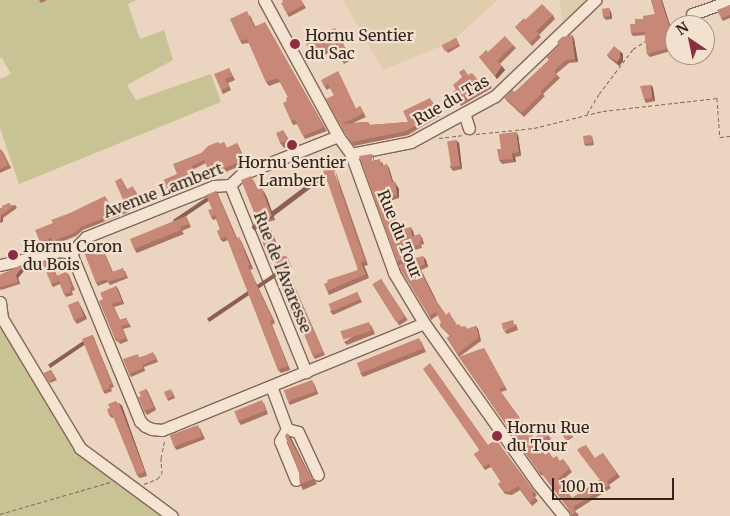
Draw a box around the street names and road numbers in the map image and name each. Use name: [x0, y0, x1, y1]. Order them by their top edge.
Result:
street label: Rue du Tas: [410, 71, 492, 129]
street label: Avenue Lambert: [101, 158, 225, 222]
street label: Rue du Tour: [374, 187, 426, 281]
street label: Rue de l'Avaresse: [250, 209, 316, 335]

